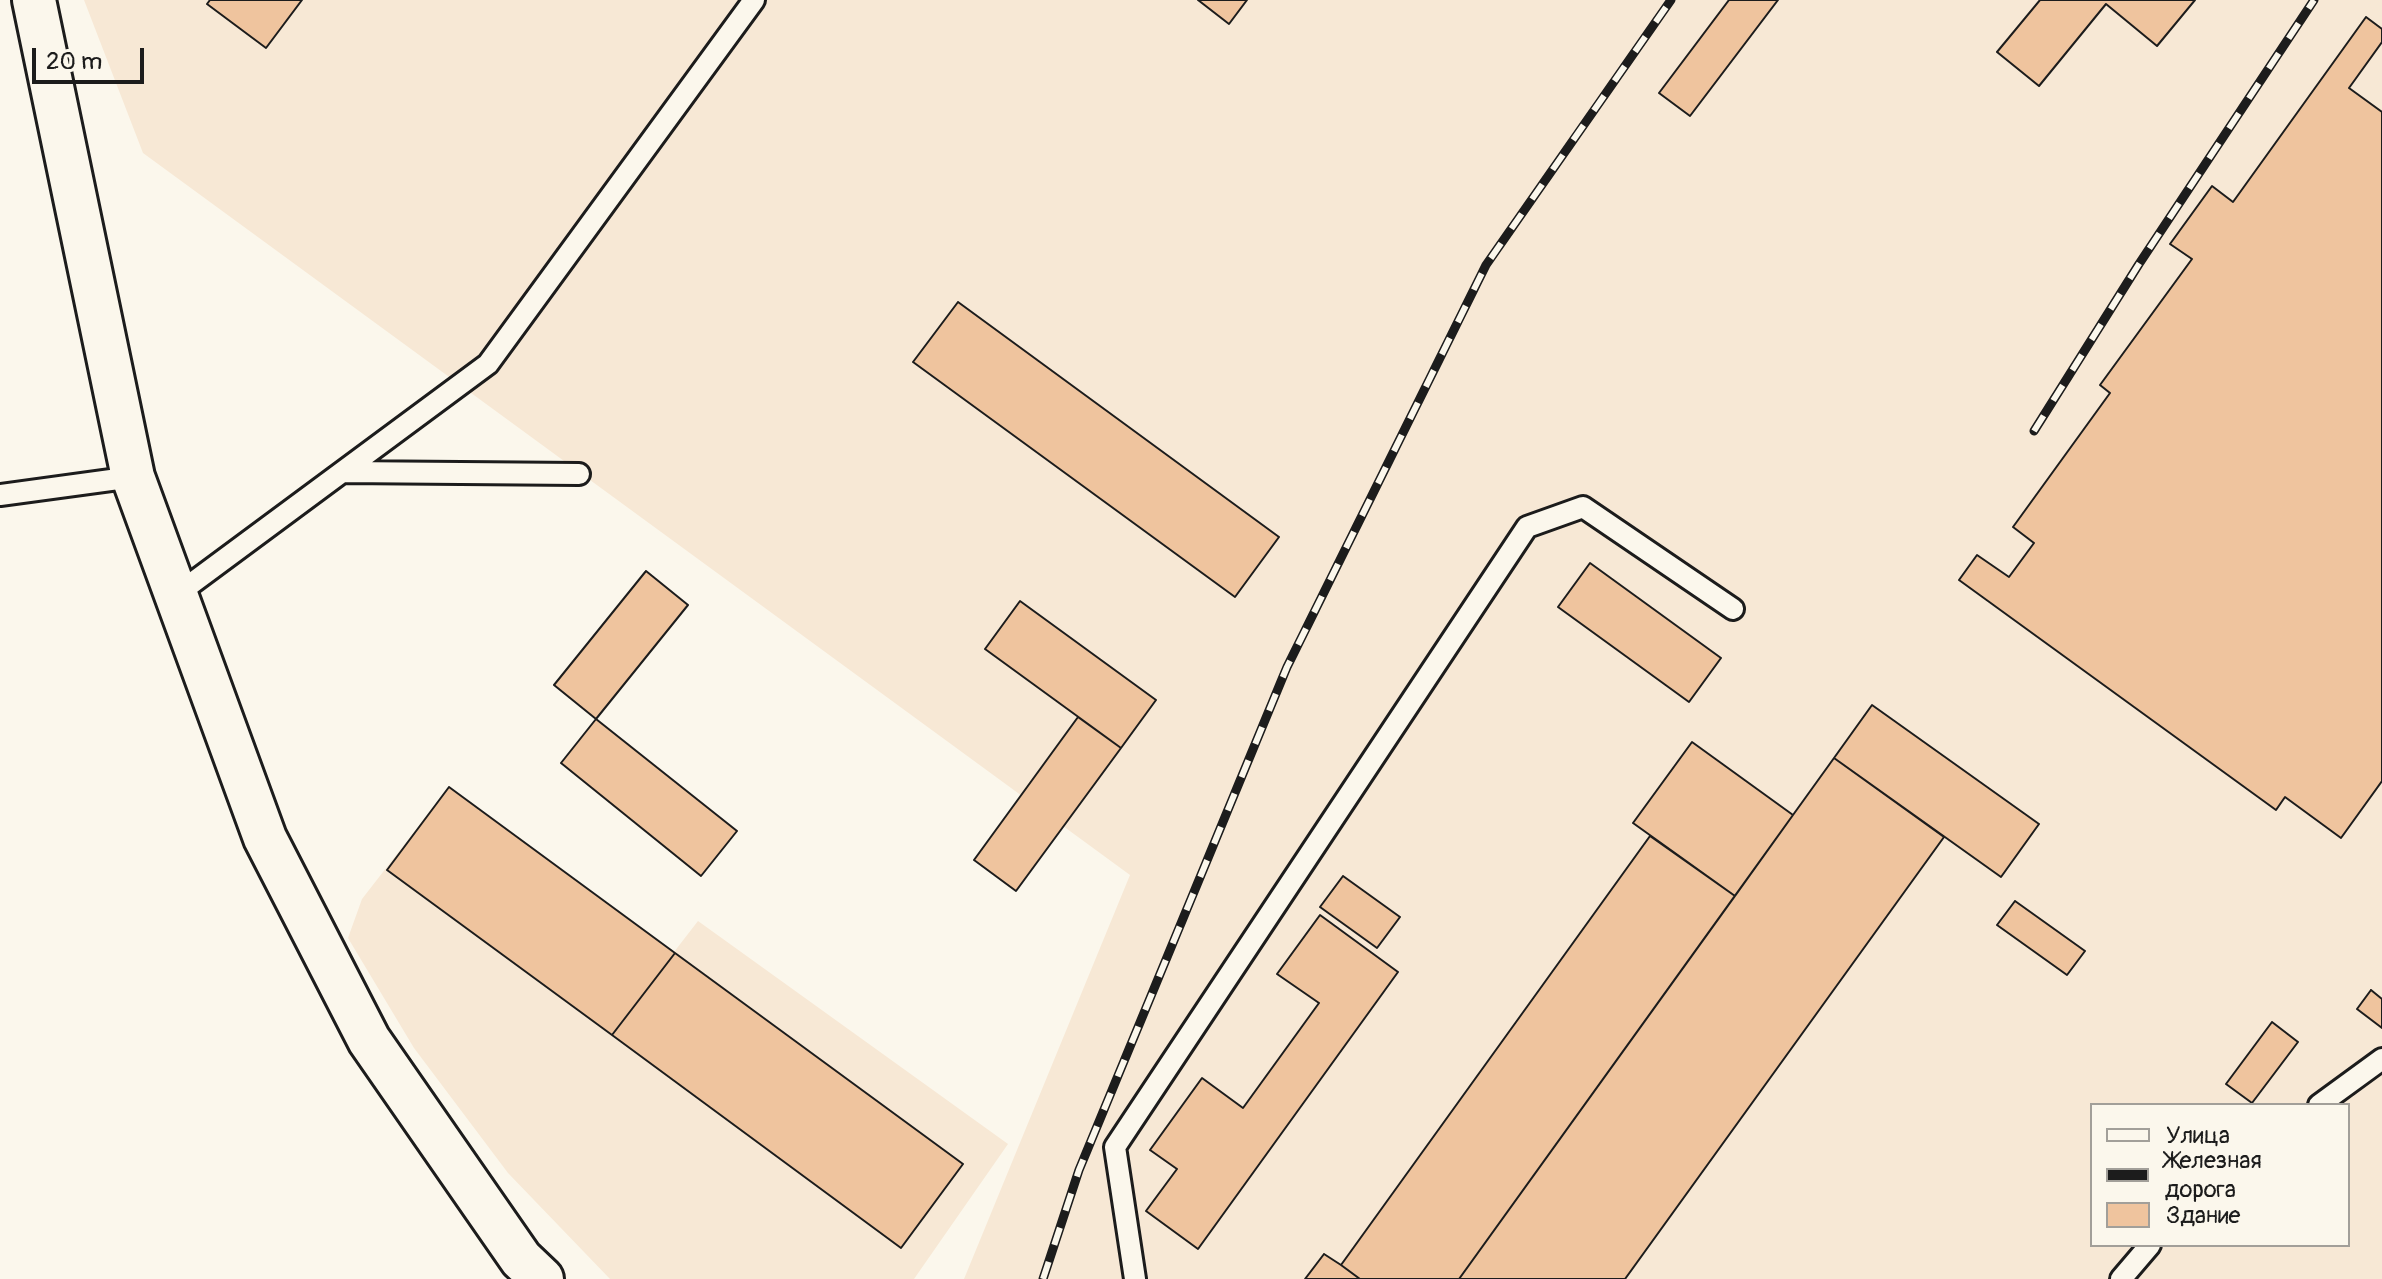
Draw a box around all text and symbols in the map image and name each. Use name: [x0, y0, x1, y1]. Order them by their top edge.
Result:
scale bar: [36, 32, 148, 82]
text: 20 m: [46, 47, 102, 76]
legend: [2090, 1103, 2350, 1247]
text: Улица: [2166, 1121, 2230, 1150]
text: Железная дорога: [2165, 1146, 2262, 1204]
text: Здание: [2166, 1201, 2240, 1230]

